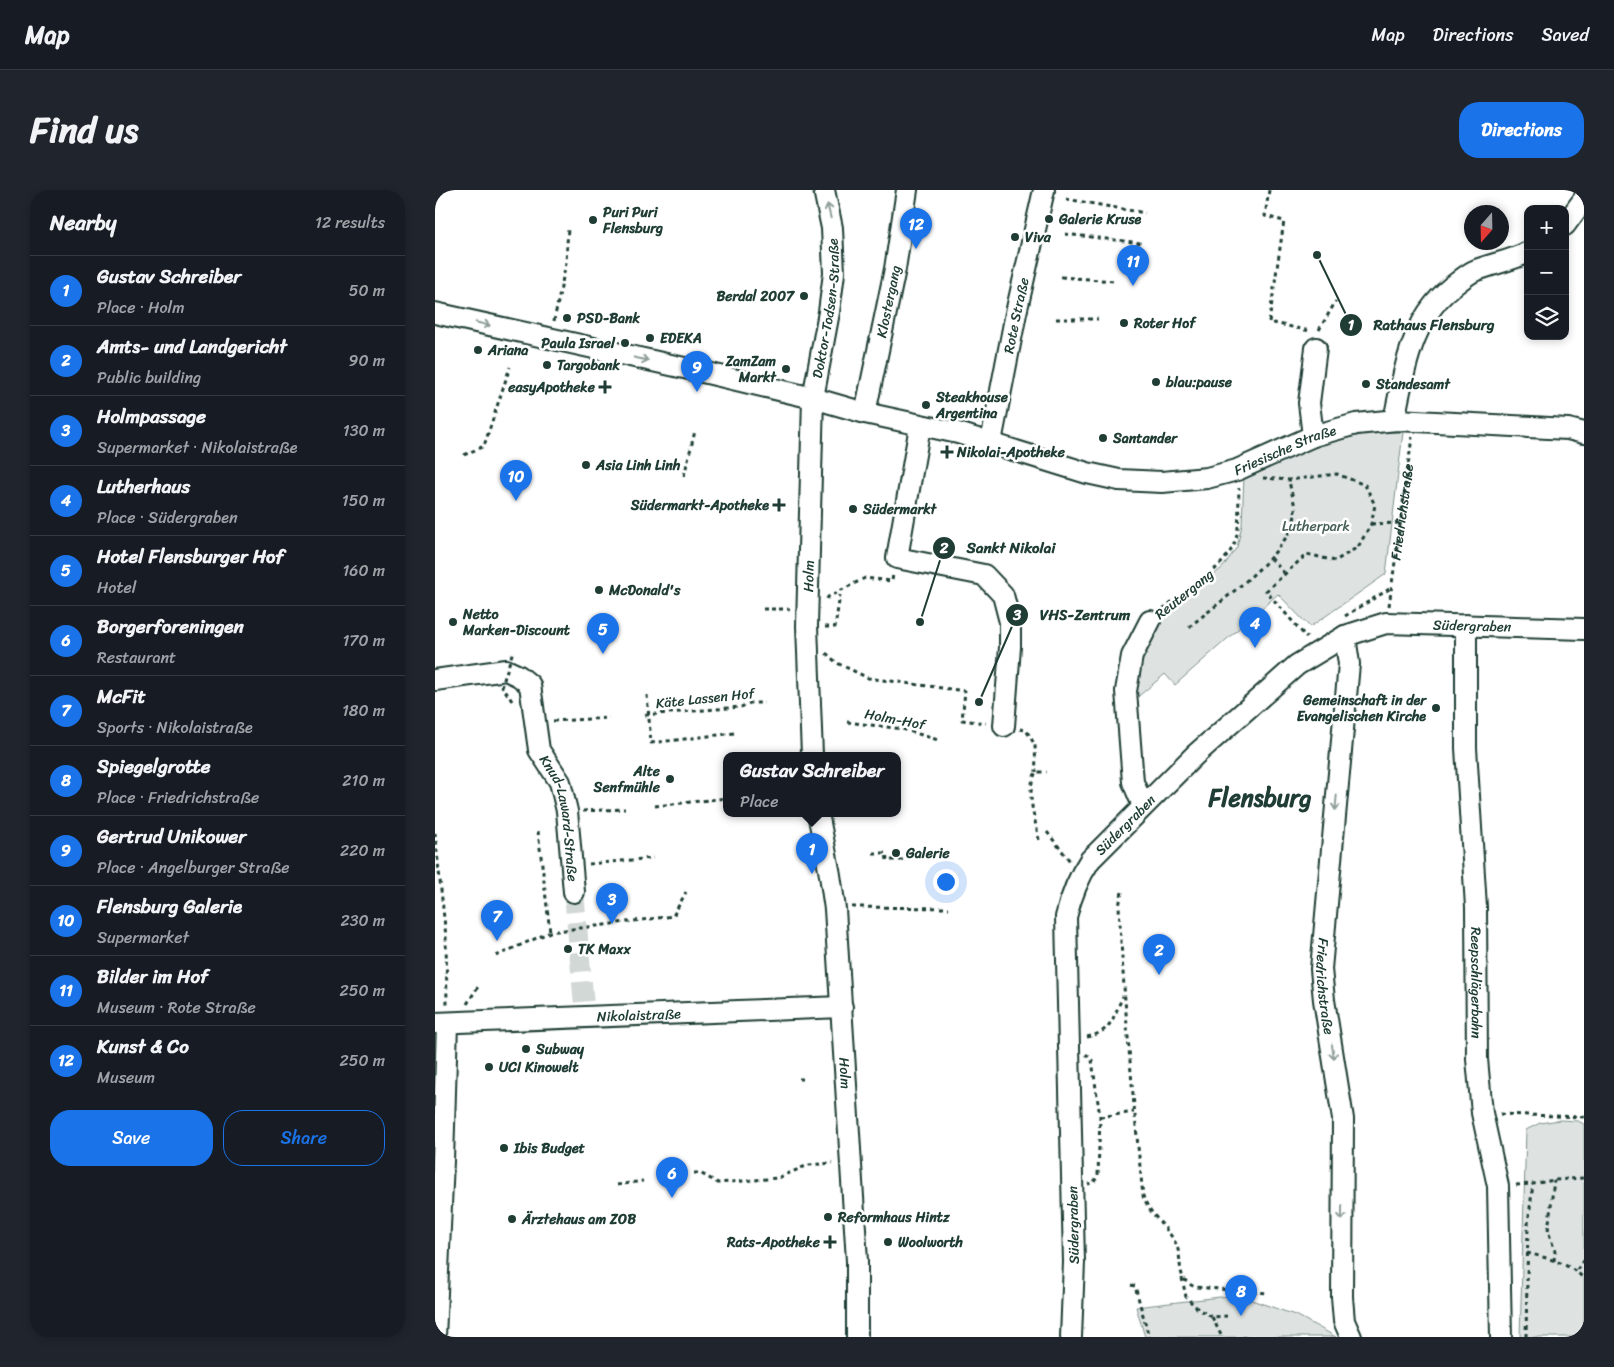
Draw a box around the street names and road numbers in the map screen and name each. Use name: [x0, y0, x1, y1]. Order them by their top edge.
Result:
street label: Doktor-Todsen-Straße: [805, 238, 847, 380]
street label: Klostergang: [869, 264, 908, 340]
street label: Rote Straße: [996, 275, 1037, 356]
street label: Friesische Straße: [1230, 418, 1340, 483]
street label: Friedrichstraße: [1383, 462, 1421, 562]
street label: Holm: [796, 560, 822, 592]
street label: Reutergang: [1149, 562, 1220, 626]
street label: Südergraben: [1432, 612, 1512, 640]
street label: Käte Lassen Hof: [654, 681, 758, 716]
street label: Holm-Hof: [862, 701, 929, 738]
street label: Knud-Laward-Straße: [532, 750, 585, 883]
street label: Südergraben: [1089, 788, 1162, 862]
street label: Reepschlägerbahn: [1463, 927, 1489, 1039]
street label: Friedrichstraße: [1308, 937, 1341, 1037]
street label: Nikolaistraße: [596, 1001, 682, 1030]
street label: Holm: [831, 1057, 858, 1090]
street label: Südergraben: [1060, 1185, 1087, 1264]

